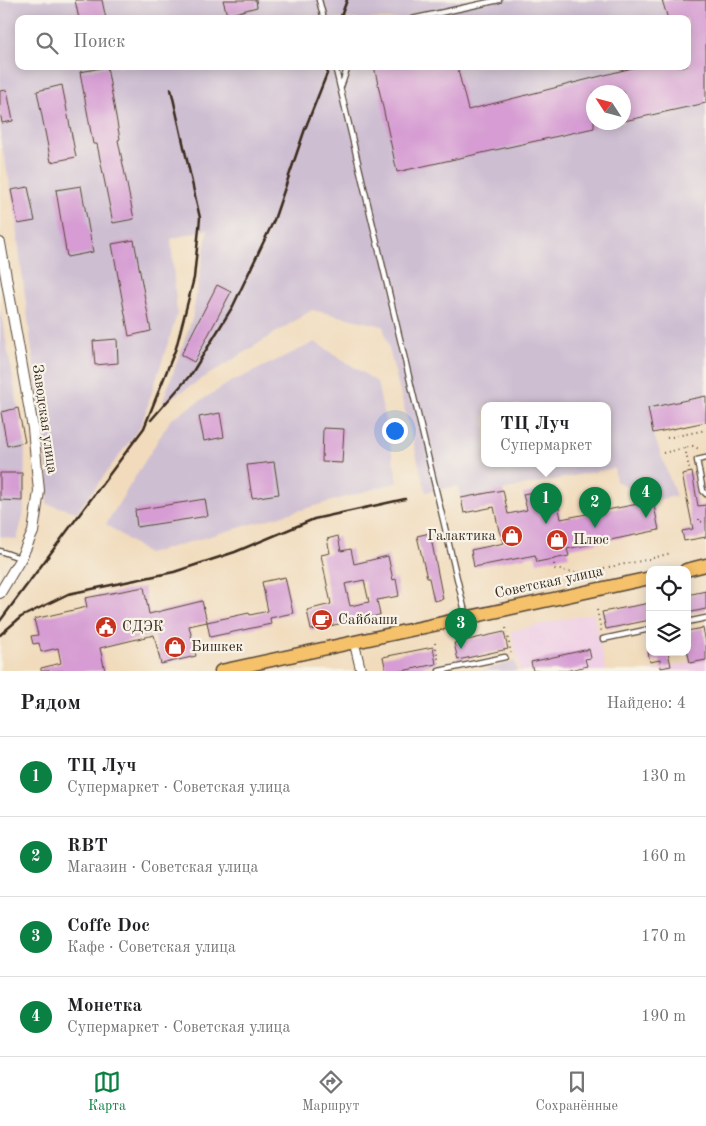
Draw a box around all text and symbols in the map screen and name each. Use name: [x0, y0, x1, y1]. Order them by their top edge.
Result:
search box: [15, 15, 691, 70]
icon: search: [33, 29, 61, 57]
text: Поиск: [73, 33, 125, 52]
north arrow: [586, 85, 631, 130]
street label: Заводская улица: [29, 363, 59, 475]
popup: [481, 402, 611, 467]
text: ТЦ Луч: [500, 415, 569, 434]
your location: [382, 418, 408, 444]
text: Супермаркет: [500, 438, 592, 454]
pin: 4: [630, 477, 662, 518]
pin: 1: [530, 483, 562, 524]
pin: 2: [579, 487, 611, 528]
shop icon: Галактика: [500, 524, 524, 548]
shop icon: Плюс: [545, 528, 569, 552]
place label: Галактика: [427, 529, 497, 544]
place label: Плюс: [573, 533, 609, 548]
street label: Советская улица: [493, 564, 605, 602]
map controls: [646, 566, 691, 656]
button: locate: [646, 566, 691, 611]
cafe icon: Сайбаши: [310, 608, 334, 632]
pin: 3: [445, 608, 477, 649]
button: layers: [646, 611, 691, 656]
place label: Сайбаши: [338, 613, 398, 628]
public building icon: СДЭК: [94, 615, 118, 639]
place label: СДЭК: [122, 620, 164, 635]
shop icon: Бишкек: [163, 635, 187, 659]
place label: Бишкек: [191, 640, 244, 655]
text: Рядом: [20, 693, 81, 714]
text: Найдено: 4: [607, 696, 686, 712]
text: ТЦ Луч: [67, 757, 136, 776]
text: 1: [31, 769, 41, 785]
text: 130 m: [641, 769, 686, 785]
text: Супермаркет · Советская улица: [67, 780, 290, 796]
text: RBT: [67, 837, 108, 856]
text: 2: [31, 849, 41, 865]
text: 160 m: [641, 849, 686, 865]
text: Магазин · Советская улица: [67, 860, 258, 876]
text: Coffe Doc: [67, 917, 150, 936]
text: 3: [31, 929, 41, 945]
text: 170 m: [641, 929, 686, 945]
text: Кафе · Советская улица: [67, 940, 236, 956]
text: Монетка: [67, 997, 142, 1016]
text: 4: [31, 1009, 41, 1025]
text: 190 m: [641, 1009, 686, 1025]
text: Супермаркет · Советская улица: [67, 1020, 290, 1036]
tab: Карта: [88, 1068, 126, 1115]
tab: Маршрут: [302, 1068, 359, 1115]
tab: Сохранённые: [535, 1068, 618, 1115]

